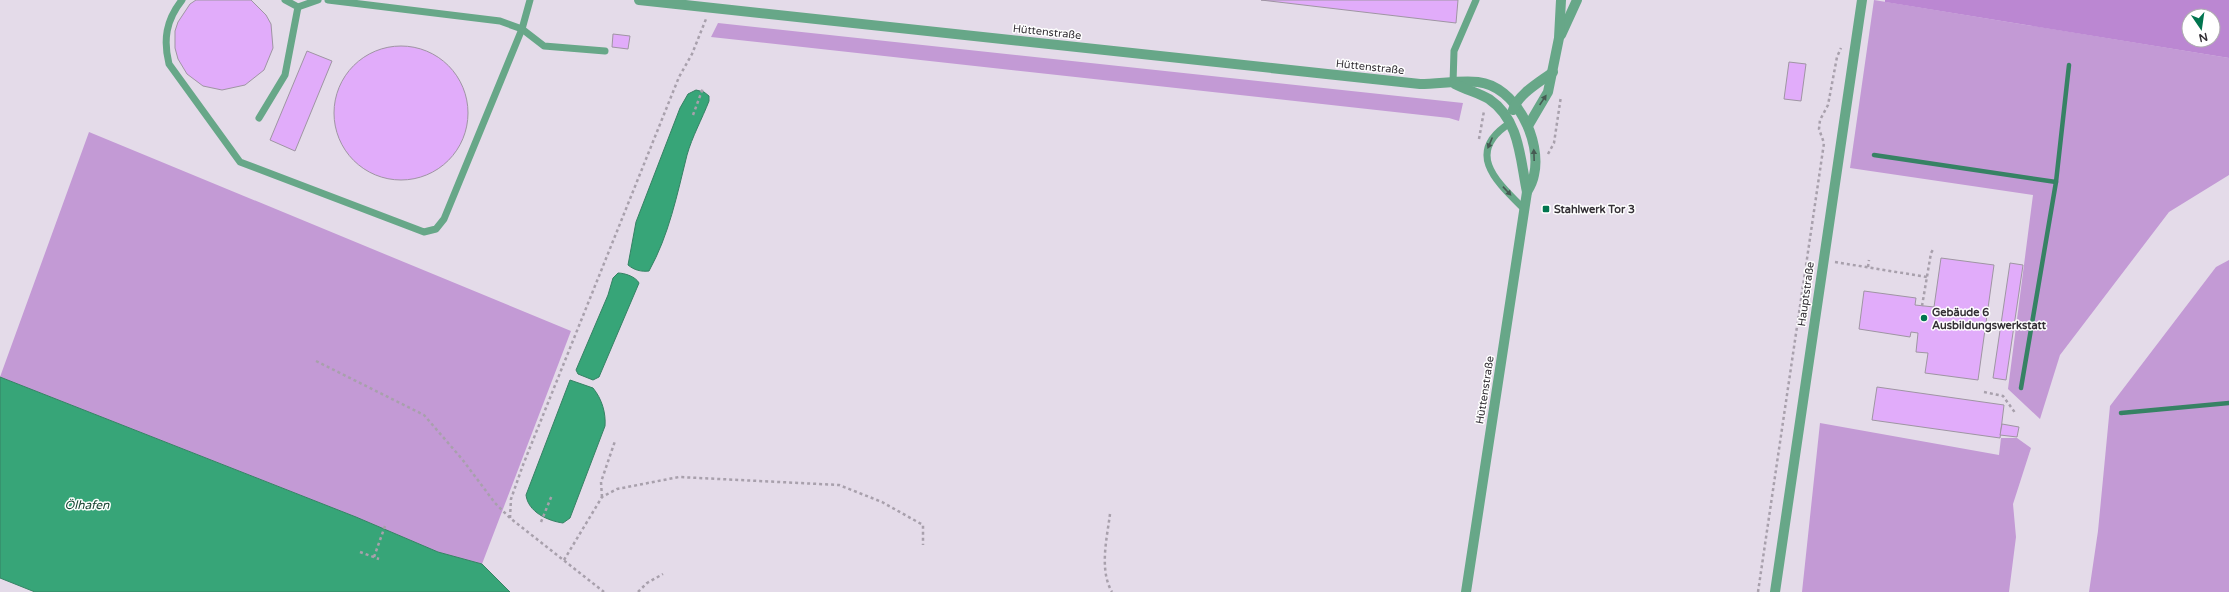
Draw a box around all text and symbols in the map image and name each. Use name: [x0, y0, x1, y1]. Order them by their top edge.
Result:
north arrow: [2181, 8, 2221, 48]
street label: Hüttenstraße: [1012, 22, 1082, 42]
text: N: [2197, 30, 2209, 45]
street label: Hüttenstraße: [1335, 57, 1405, 77]
one-way arrow: [1539, 95, 1547, 105]
one-way arrow: [1487, 138, 1493, 149]
one-way arrow: [1531, 148, 1537, 161]
one-way arrow: [1502, 186, 1511, 196]
place label: Stahlwerk Tor 3: [1554, 203, 1635, 216]
marker: Stahlwerk Tor 3: [1541, 204, 1551, 214]
street label: Hauptstraße: [1795, 261, 1817, 327]
place label: Gebäude 6 Ausbildungswerkstatt: [1932, 306, 2047, 333]
marker: Gebäude 6 Ausbildungswerkstatt: [1919, 313, 1929, 323]
street label: Hüttenstraße: [1473, 355, 1497, 425]
water label: Ölhafen: [65, 498, 110, 512]

